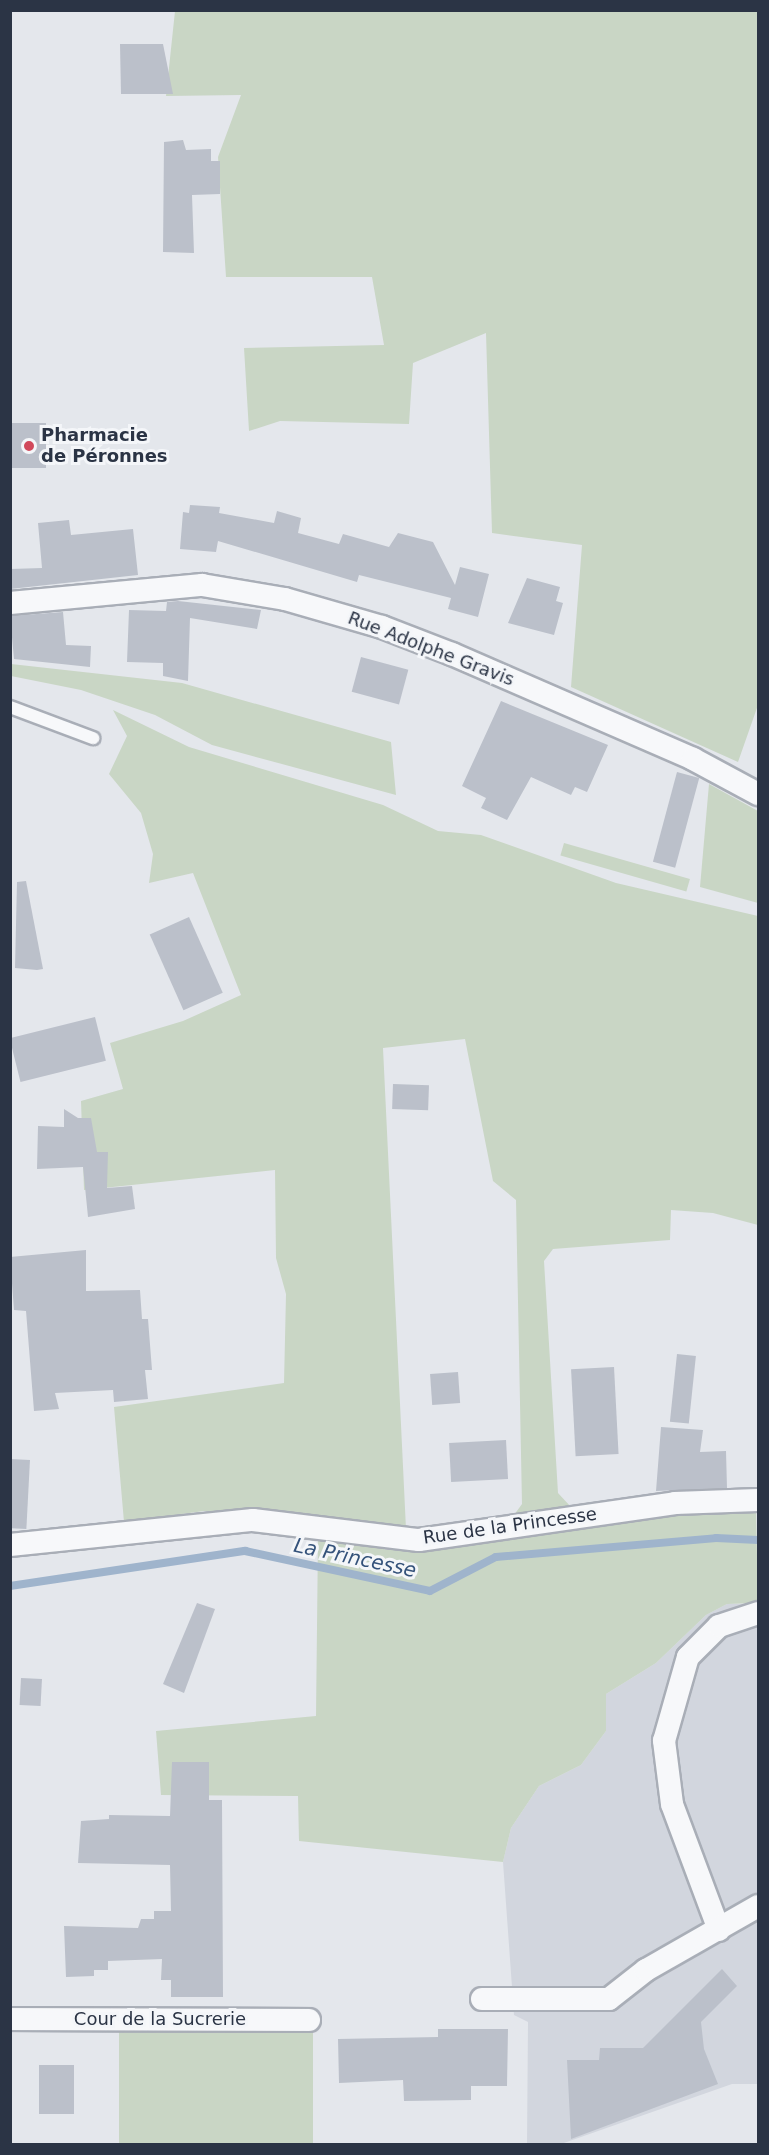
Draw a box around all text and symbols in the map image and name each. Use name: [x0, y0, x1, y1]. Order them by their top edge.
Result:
place label: Pharmacie de Péronnes: [41, 425, 168, 468]
marker: Pharmacie de Péronnes: [22, 439, 36, 453]
street label: Rue Adolphe Gravis: [345, 607, 517, 691]
street label: Rue de la Princesse: [422, 1503, 598, 1549]
water label: La Princesse: [292, 1533, 418, 1583]
street label: Cour de la Sucrerie: [74, 2008, 246, 2030]

